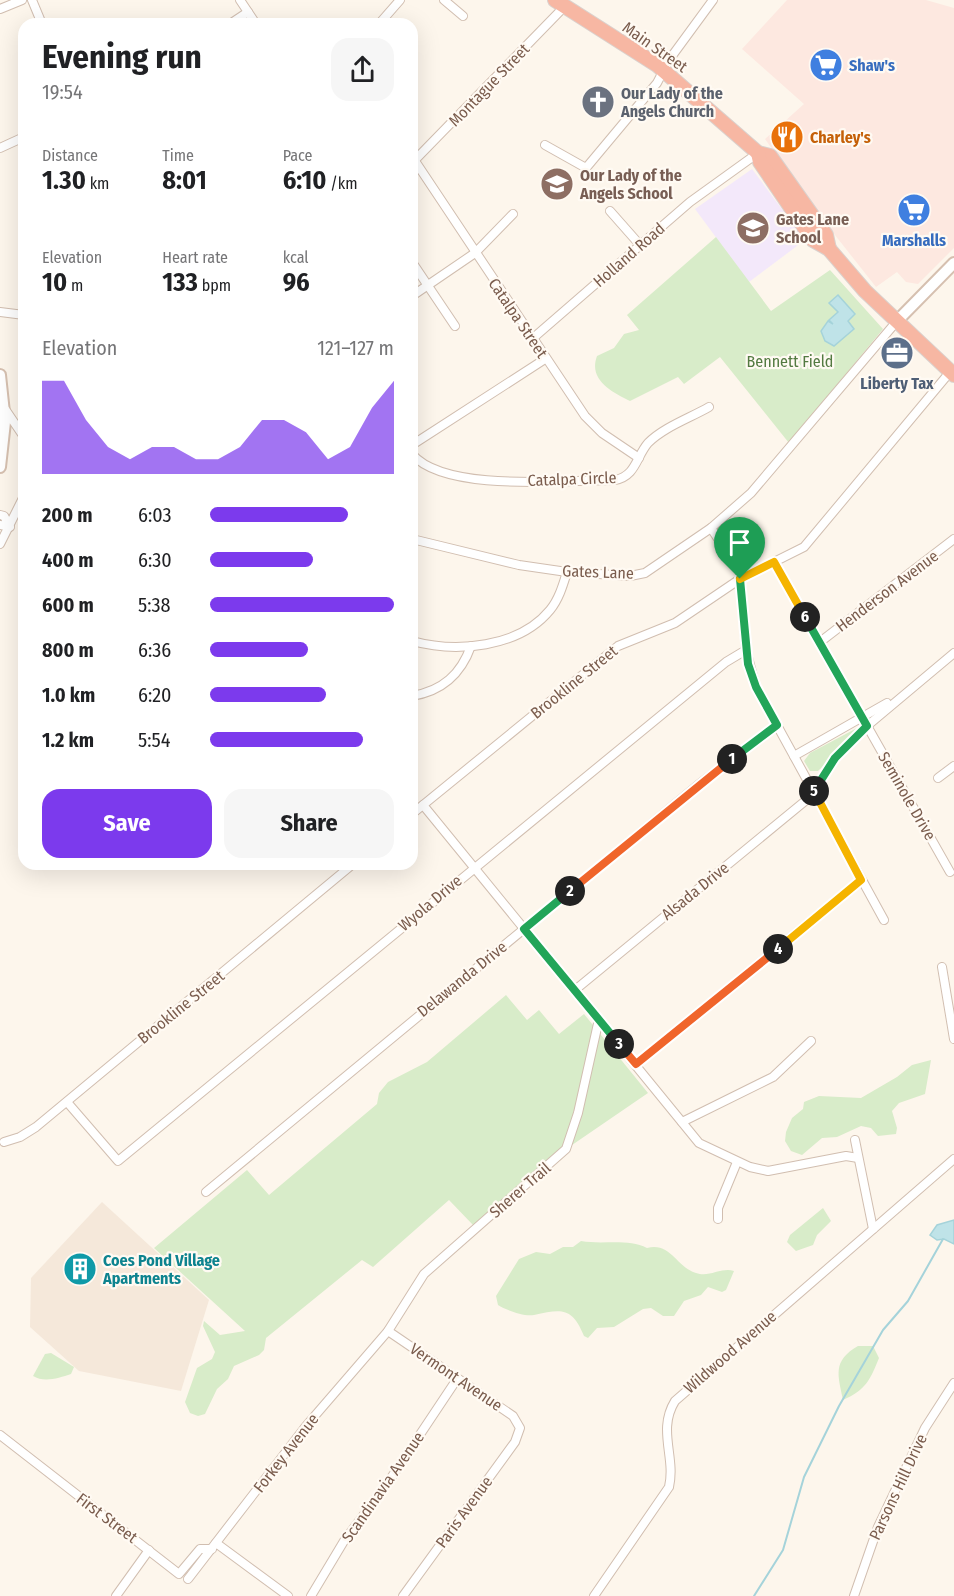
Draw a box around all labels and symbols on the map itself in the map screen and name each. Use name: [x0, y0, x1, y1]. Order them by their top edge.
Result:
street label: Main Street: [619, 18, 692, 77]
street label: Montague Street: [445, 39, 534, 130]
supermarket icon: Shaw's: [808, 47, 844, 83]
place label: Shaw's: [849, 56, 895, 75]
church icon: Our Lady of the Angels Church: [580, 84, 616, 120]
place label: Our Lady of the Angels Church: [620, 84, 723, 121]
restaurant icon: Charley's: [769, 119, 805, 155]
place label: Charley's: [810, 128, 871, 147]
school or university icon: Our Lady of the Angels School: [539, 166, 575, 202]
place label: Our Lady of the Angels School: [579, 166, 682, 203]
supermarket icon: Marshalls: [896, 192, 932, 228]
school or university icon: Gates Lane School: [735, 210, 771, 246]
place label: Gates Lane School: [776, 210, 849, 247]
street label: Holland Road: [589, 219, 669, 291]
place label: Marshalls: [882, 231, 946, 250]
street label: Catalpa Street: [484, 274, 552, 362]
office icon: Liberty Tax: [879, 335, 915, 371]
park label: Bennett Field: [747, 352, 833, 371]
place label: Liberty Tax: [860, 374, 934, 393]
street label: Catalpa Circle: [527, 468, 617, 490]
pin: [714, 517, 765, 579]
street label: Henderson Avenue: [832, 546, 942, 636]
street label: Gates Lane: [562, 561, 634, 583]
pin: 6: [790, 602, 820, 632]
street label: Brookline Street: [527, 641, 622, 723]
pin: 1: [717, 744, 747, 774]
street label: Seminole Drive: [874, 749, 940, 844]
pin: 5: [799, 776, 829, 806]
street label: Alsada Drive: [657, 858, 733, 924]
street label: Wyola Drive: [394, 871, 466, 935]
pin: 2: [555, 876, 585, 906]
pin: 4: [763, 934, 793, 964]
street label: Delawanda Drive: [413, 937, 511, 1021]
street label: Brookline Street: [134, 966, 229, 1048]
pin: 3: [604, 1029, 634, 1059]
street label: Sherer Trail: [486, 1158, 554, 1222]
building icon: Coes Pond Village Apartments: [62, 1251, 98, 1287]
place label: Coes Pond Village Apartments: [102, 1251, 220, 1288]
street label: Wildwood Avenue: [680, 1307, 780, 1397]
street label: Vermont Avenue: [406, 1339, 506, 1415]
street label: Forkey Avenue: [249, 1410, 323, 1496]
street label: Scandinavia Avenue: [338, 1428, 428, 1546]
street label: Parsons Hill Drive: [865, 1431, 931, 1543]
street label: Paris Avenue: [432, 1472, 496, 1551]
street label: First Street: [73, 1489, 142, 1547]

